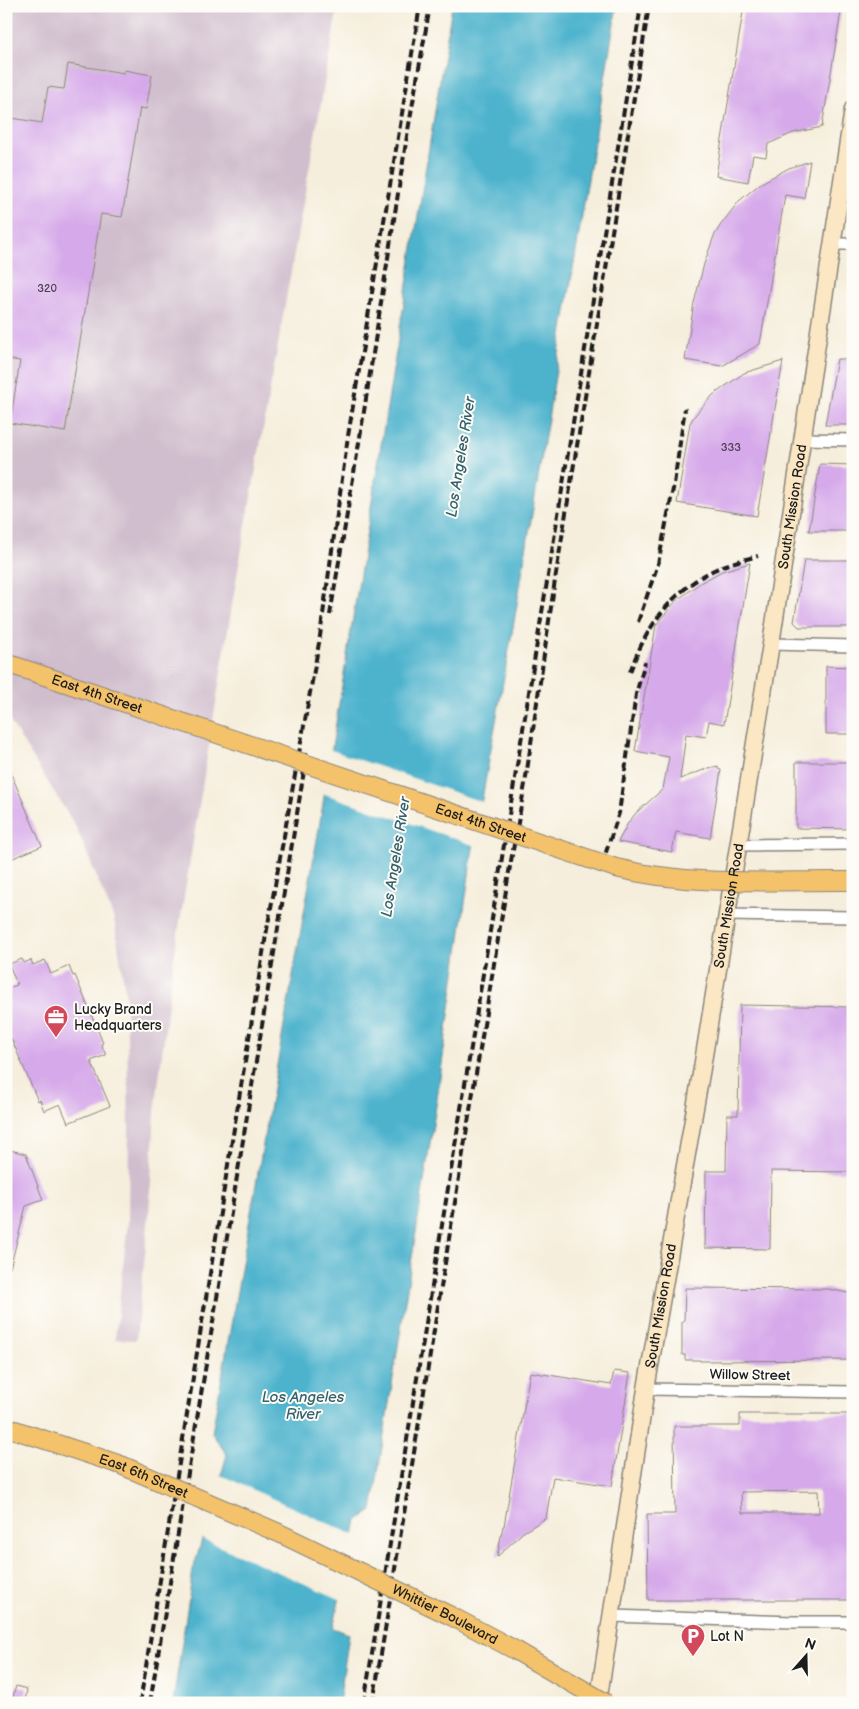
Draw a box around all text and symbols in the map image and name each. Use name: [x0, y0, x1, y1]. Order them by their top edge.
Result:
house number: 320: [37, 282, 57, 295]
water label: Los Angeles River: [442, 394, 480, 518]
house number: 333: [721, 441, 741, 454]
street label: South Mission Road: [774, 443, 810, 570]
street label: East 4th Street: [49, 670, 145, 717]
water label: Los Angeles River: [377, 794, 415, 918]
street label: East 4th Street: [433, 799, 529, 846]
street label: South Mission Road: [710, 842, 747, 969]
place label: Lucky Brand Headquarters: [74, 1001, 162, 1034]
office icon: Lucky Brand Headquarters: [43, 1004, 69, 1038]
street label: South Mission Road: [641, 1242, 680, 1369]
street label: Willow Street: [709, 1366, 791, 1384]
water label: Los Angeles River: [262, 1388, 345, 1424]
street label: East 6th Street: [97, 1450, 191, 1502]
street label: Whittier Boulevard: [389, 1580, 501, 1648]
parking icon: Lot N: [680, 1623, 706, 1657]
place label: Lot N: [710, 1628, 744, 1645]
north arrow: [782, 1632, 832, 1682]
text: N: [802, 1634, 818, 1654]

